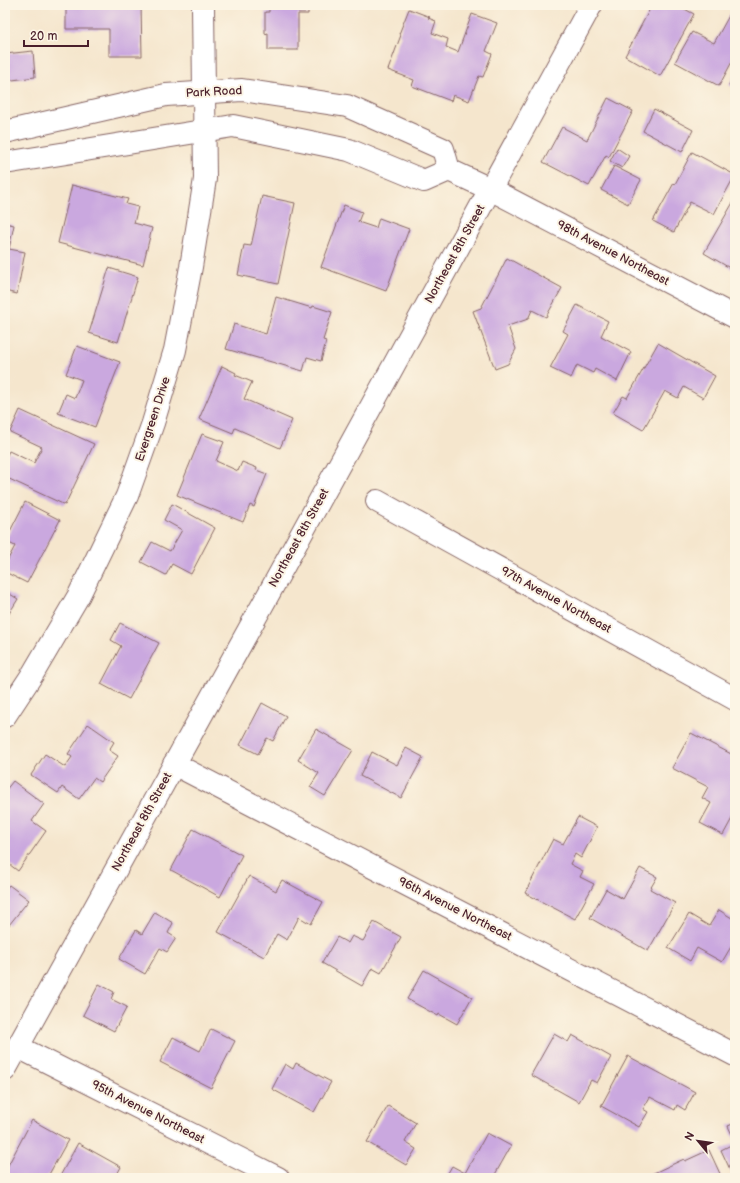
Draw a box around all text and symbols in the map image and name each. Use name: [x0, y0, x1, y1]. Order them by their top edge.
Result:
scale bar: [24, 22, 88, 48]
text: 20 m: [30, 29, 57, 44]
street label: Park Road: [185, 83, 243, 101]
street label: Northeast 8th Street: [422, 202, 489, 306]
street label: 98th Avenue Northeast: [554, 217, 672, 289]
street label: Evergreen Drive: [132, 375, 174, 463]
street label: Northeast 8th Street: [266, 486, 333, 590]
street label: 97th Avenue Northeast: [498, 563, 614, 637]
street label: Northeast 8th Street: [109, 770, 176, 874]
street label: 96th Avenue Northeast: [396, 874, 515, 944]
street label: 95th Avenue Northeast: [89, 1077, 207, 1147]
north arrow: [678, 1121, 718, 1161]
text: N: [682, 1130, 697, 1143]

